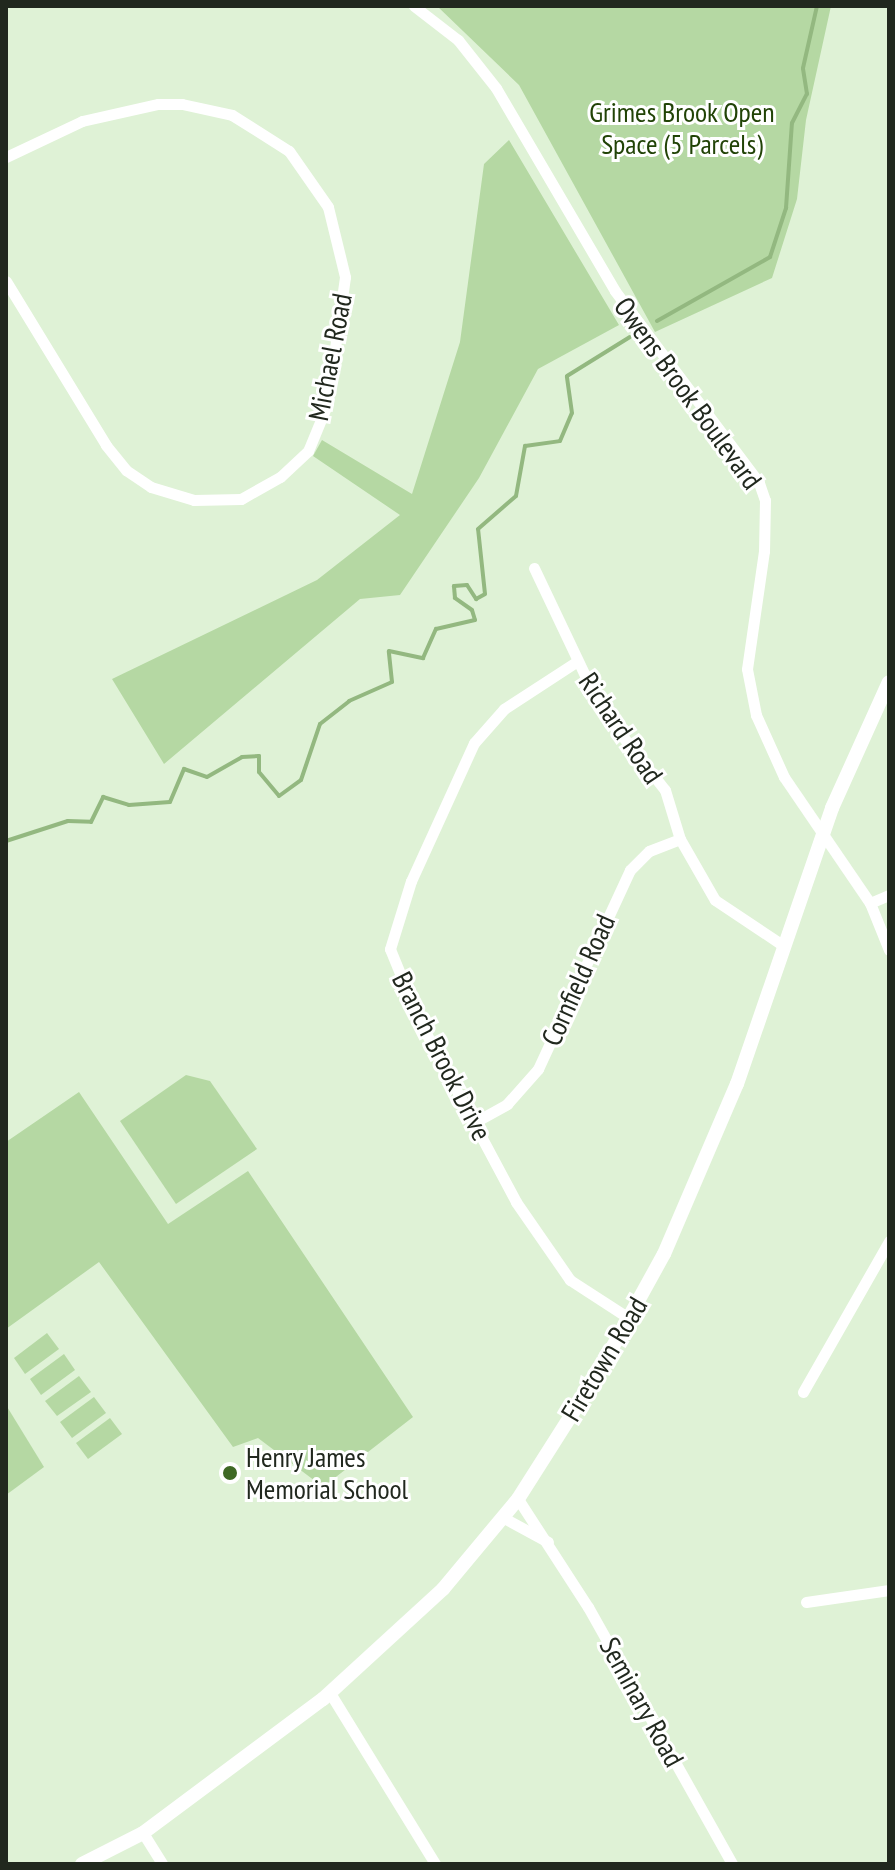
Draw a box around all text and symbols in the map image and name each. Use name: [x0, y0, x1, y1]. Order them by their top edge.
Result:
park label: Grimes Brook Open Space (5 Parcels): [589, 95, 775, 161]
street label: Michael Road: [301, 290, 359, 424]
street label: Owens Brook Boulevard: [607, 290, 769, 496]
street label: Richard Road: [572, 666, 670, 790]
street label: Cornfield Road: [534, 909, 622, 1051]
street label: Branch Brook Drive: [385, 966, 499, 1146]
street label: Firetown Road: [554, 1291, 654, 1427]
place label: Henry James Memorial School: [246, 1440, 408, 1506]
marker: Henry James Memorial School: [221, 1464, 239, 1482]
street label: Seminary Road: [593, 1631, 691, 1773]

